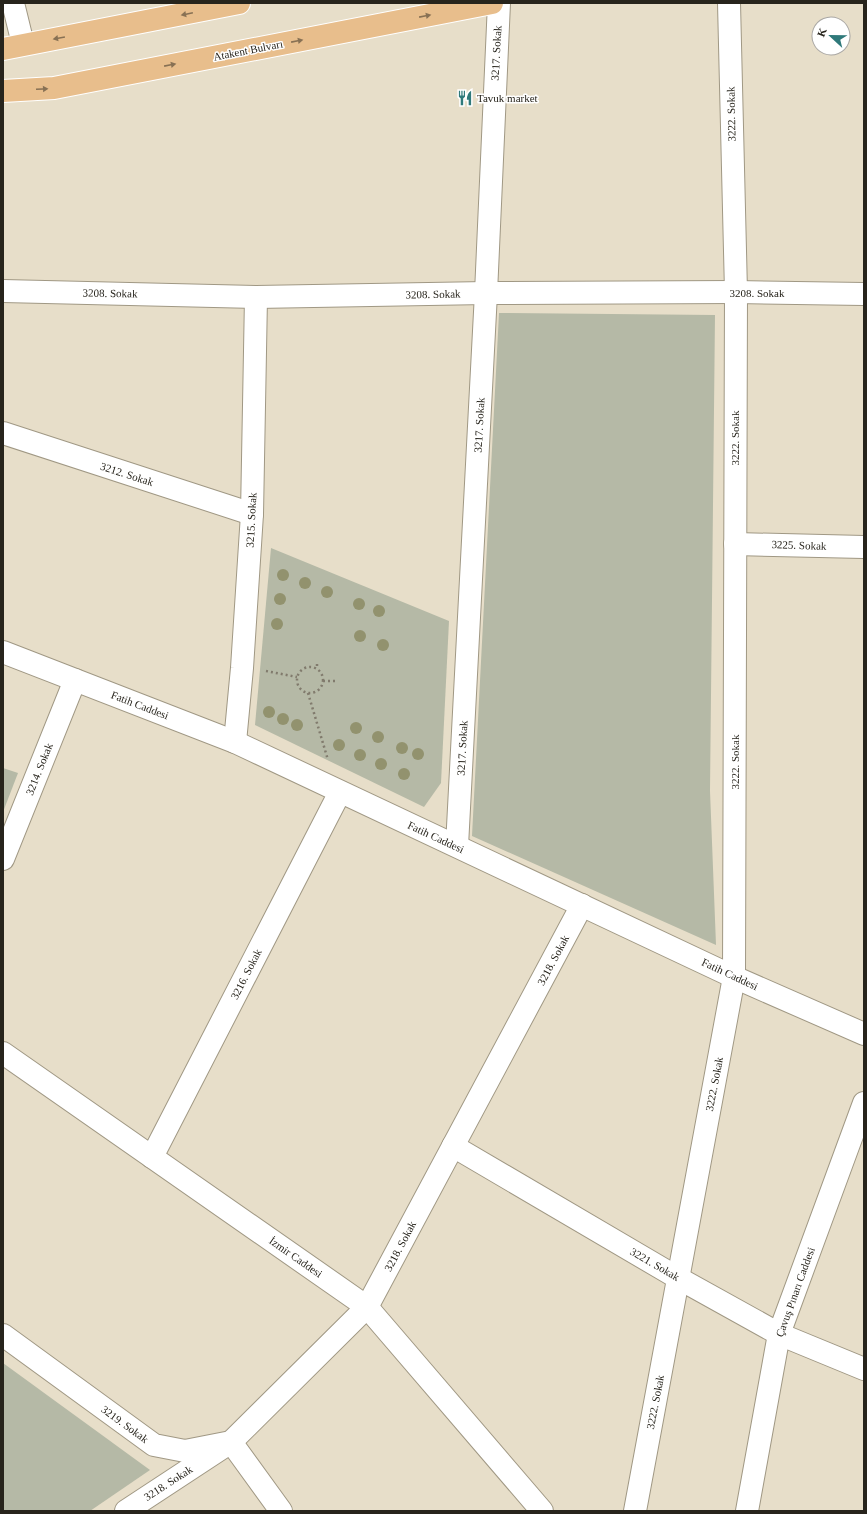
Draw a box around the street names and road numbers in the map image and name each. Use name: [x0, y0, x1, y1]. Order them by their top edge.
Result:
street label: 3217. Sokak: [489, 25, 503, 81]
street label: Atakent Bulvarı: [212, 37, 284, 63]
street label: 3222. Sokak: [725, 86, 737, 142]
street label: 3208. Sokak: [82, 287, 138, 299]
street label: 3208. Sokak: [730, 287, 785, 299]
street label: 3208. Sokak: [405, 288, 461, 300]
street label: 3217. Sokak: [472, 397, 486, 453]
street label: 3222. Sokak: [729, 410, 741, 466]
street label: 3212. Sokak: [99, 460, 155, 488]
street label: 3215. Sokak: [244, 492, 258, 548]
street label: 3225. Sokak: [771, 538, 827, 552]
street label: Fatih Caddesi: [109, 689, 171, 721]
street label: 3217. Sokak: [455, 720, 469, 776]
street label: 3222. Sokak: [729, 734, 741, 790]
street label: 3214. Sokak: [23, 741, 55, 797]
street label: Fatih Caddesi: [406, 819, 466, 855]
street label: 3218. Sokak: [535, 932, 571, 987]
street label: 3216. Sokak: [228, 946, 264, 1001]
street label: Fatih Caddesi: [700, 956, 760, 992]
street label: 3222. Sokak: [703, 1055, 725, 1112]
street label: 3218. Sokak: [382, 1218, 418, 1273]
street label: İzmir Caddesi: [267, 1234, 325, 1280]
street label: 3221. Sokak: [628, 1245, 682, 1283]
street label: Çavuş Pınarı Caddesi: [773, 1245, 817, 1339]
street label: 3222. Sokak: [644, 1373, 666, 1430]
street label: 3219. Sokak: [99, 1403, 151, 1445]
street label: 3218. Sokak: [142, 1463, 195, 1503]

